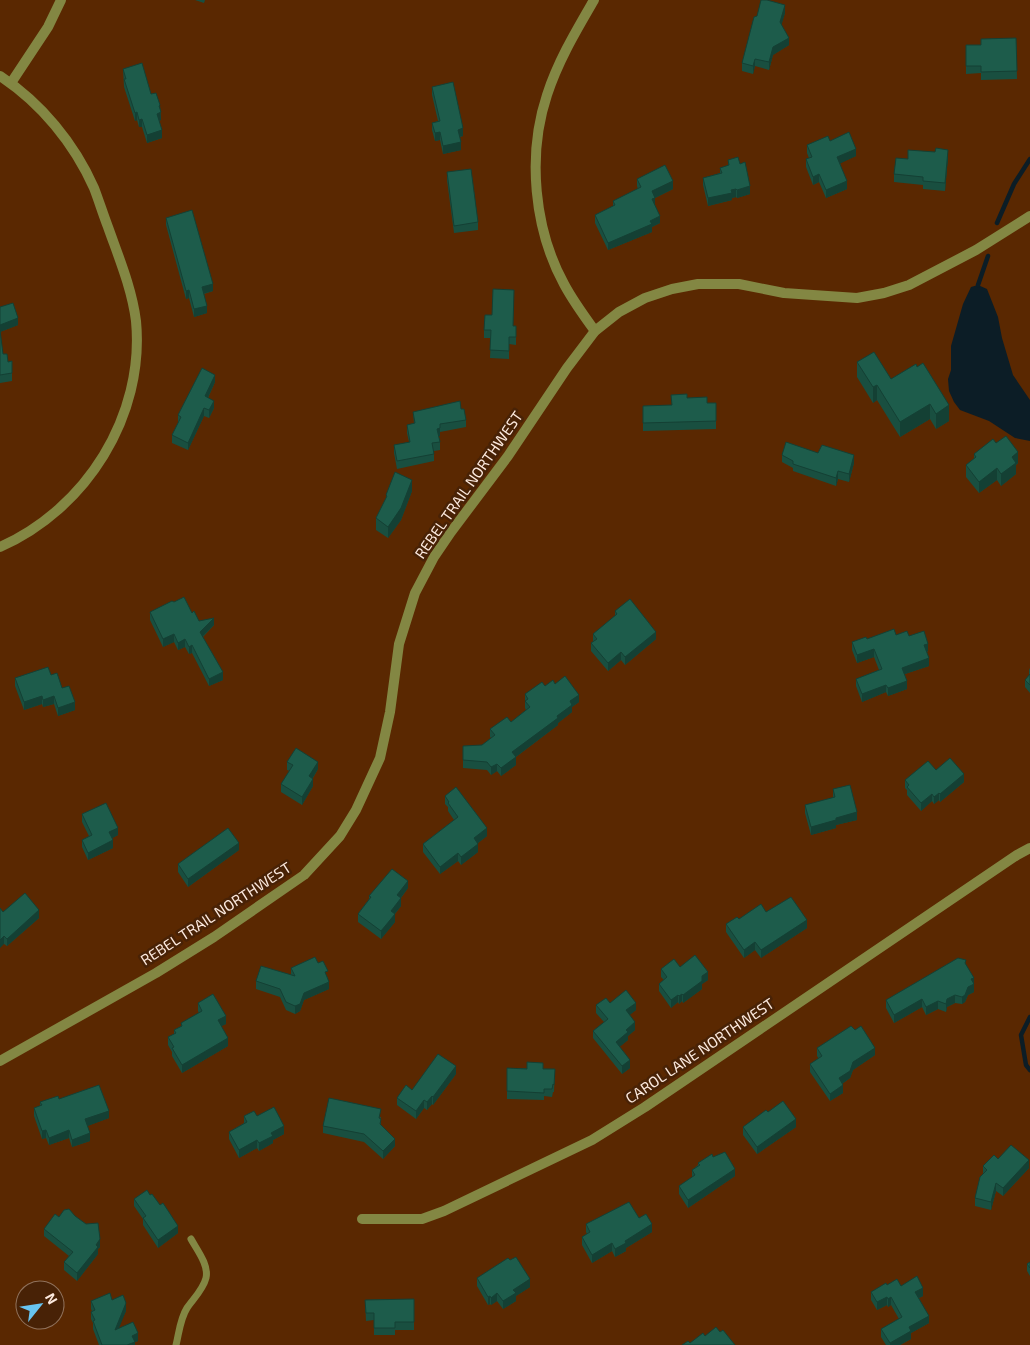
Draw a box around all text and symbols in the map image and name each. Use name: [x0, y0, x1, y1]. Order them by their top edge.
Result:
street label: REBEL TRAIL NORTHWEST: [410, 407, 526, 562]
street label: REBEL TRAIL NORTHWEST: [137, 858, 294, 969]
street label: CAROL LANE NORTHWEST: [622, 994, 777, 1107]
north arrow: [15, 1280, 65, 1330]
text: N: [42, 1290, 62, 1307]

